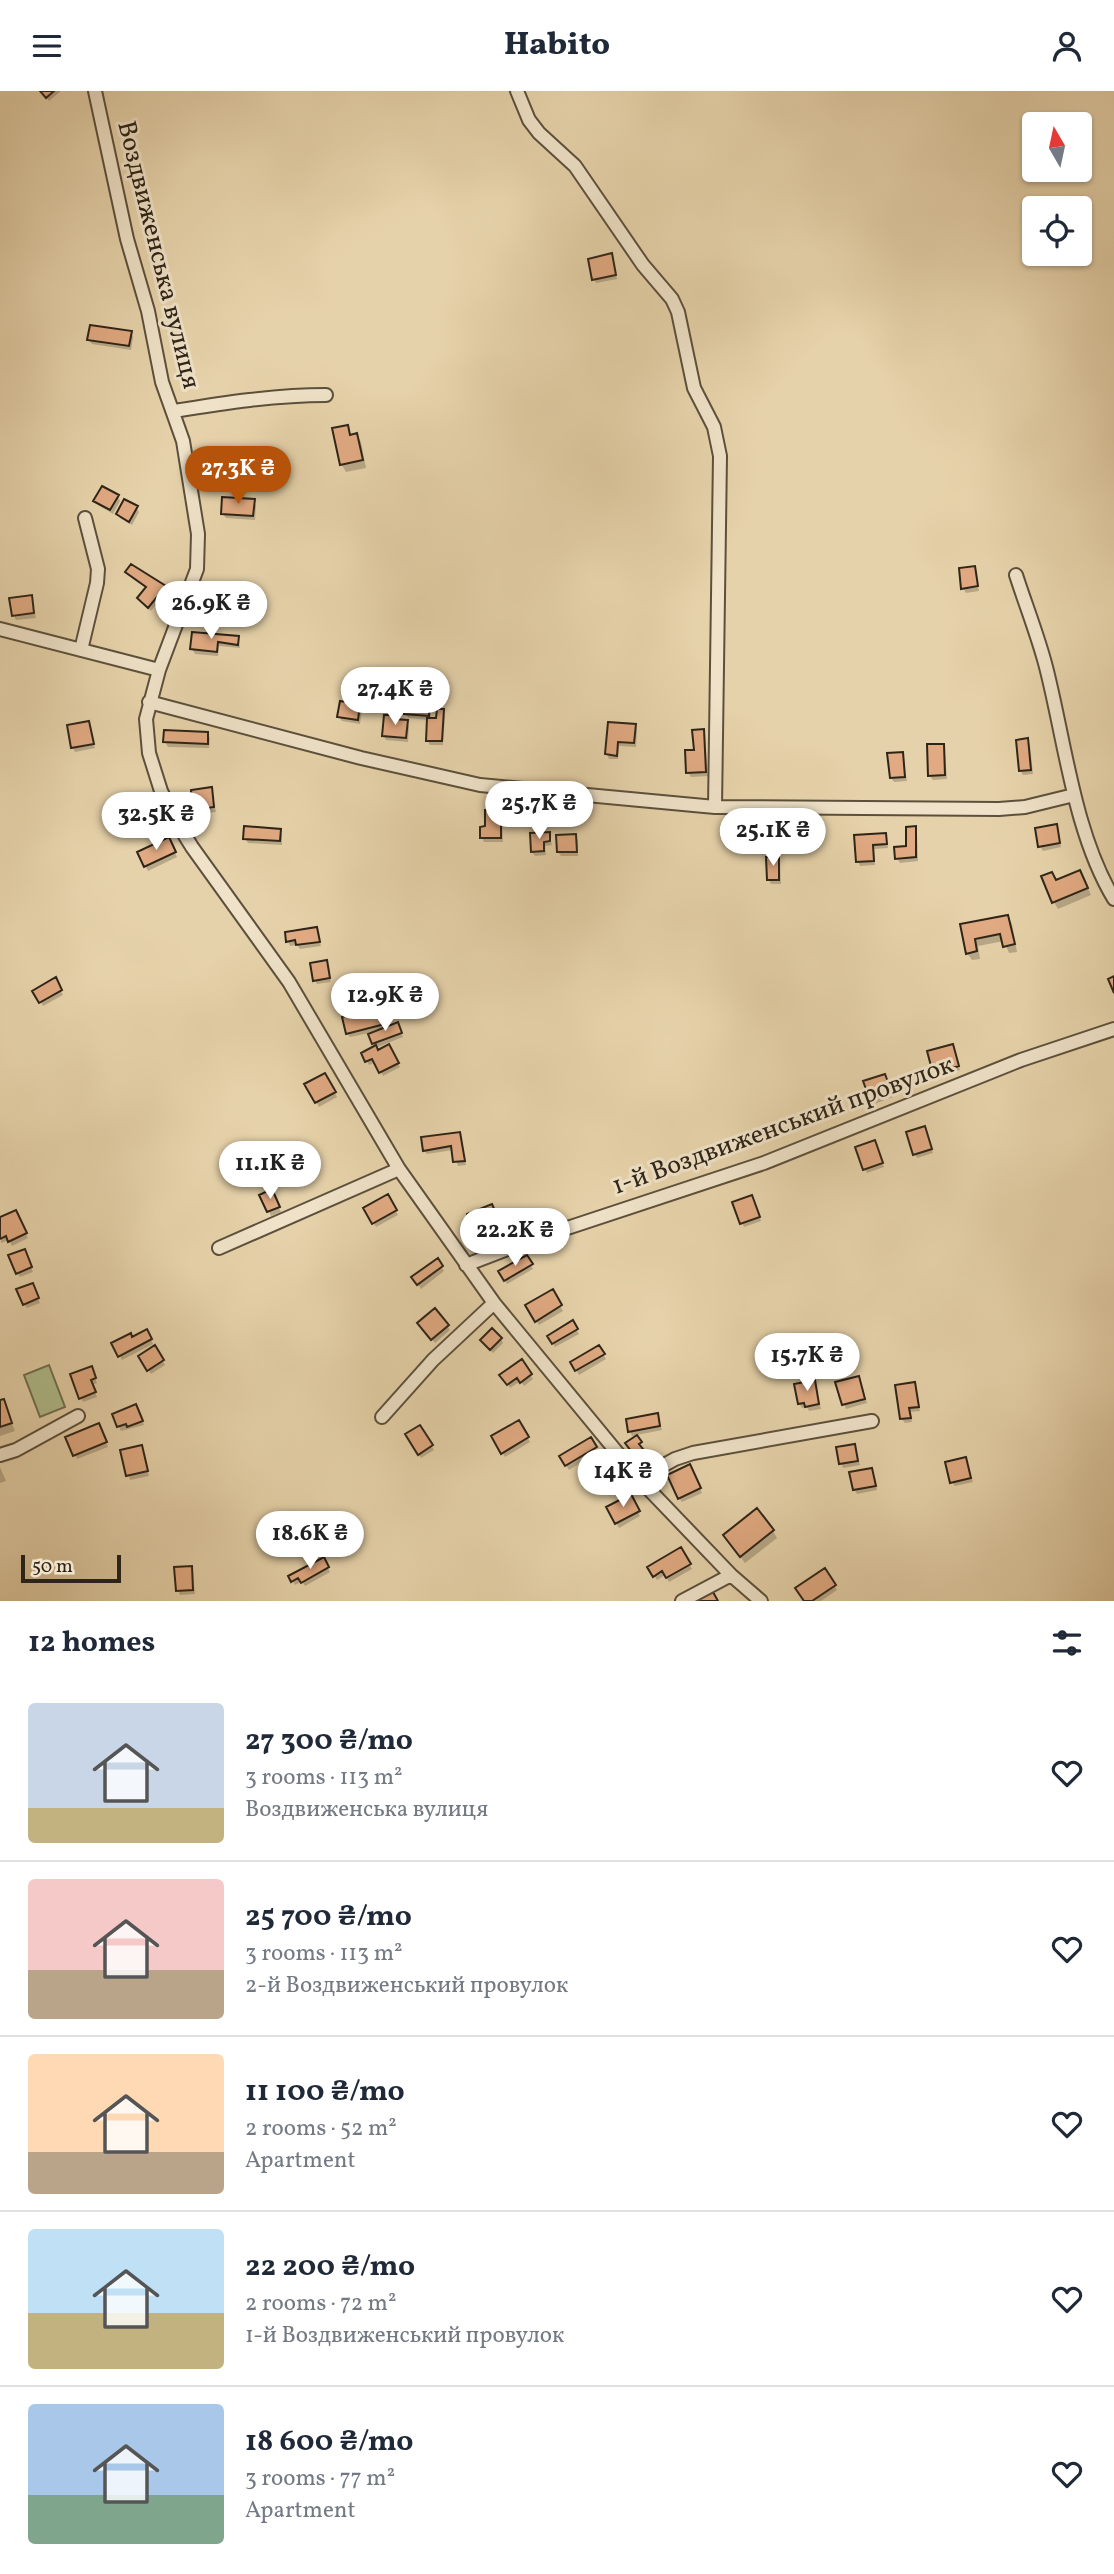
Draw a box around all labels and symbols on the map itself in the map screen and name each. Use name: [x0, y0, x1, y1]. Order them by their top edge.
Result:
north arrow: [1022, 112, 1092, 182]
street label: Воздвиженська вулиця: [107, 117, 209, 393]
pin: 27.3K ₴: [173, 447, 303, 506]
pin: 26.9K ₴: [146, 581, 276, 641]
pin: 27.4K ₴: [330, 667, 460, 727]
pin: 25.7K ₴: [474, 781, 604, 841]
pin: 32.5K ₴: [91, 793, 221, 852]
pin: 25.1K ₴: [708, 809, 838, 868]
pin: 12.9K ₴: [320, 974, 450, 1033]
street label: 1-й Воздвиженський провулок: [607, 1047, 959, 1205]
pin: 11.1K ₴: [205, 1141, 335, 1201]
pin: 22.2K ₴: [450, 1209, 580, 1268]
pin: 15.7K ₴: [742, 1333, 872, 1393]
pin: 14K ₴: [574, 1449, 672, 1509]
pin: 18.6K ₴: [245, 1511, 375, 1571]
scale bar: [21, 1552, 121, 1584]

